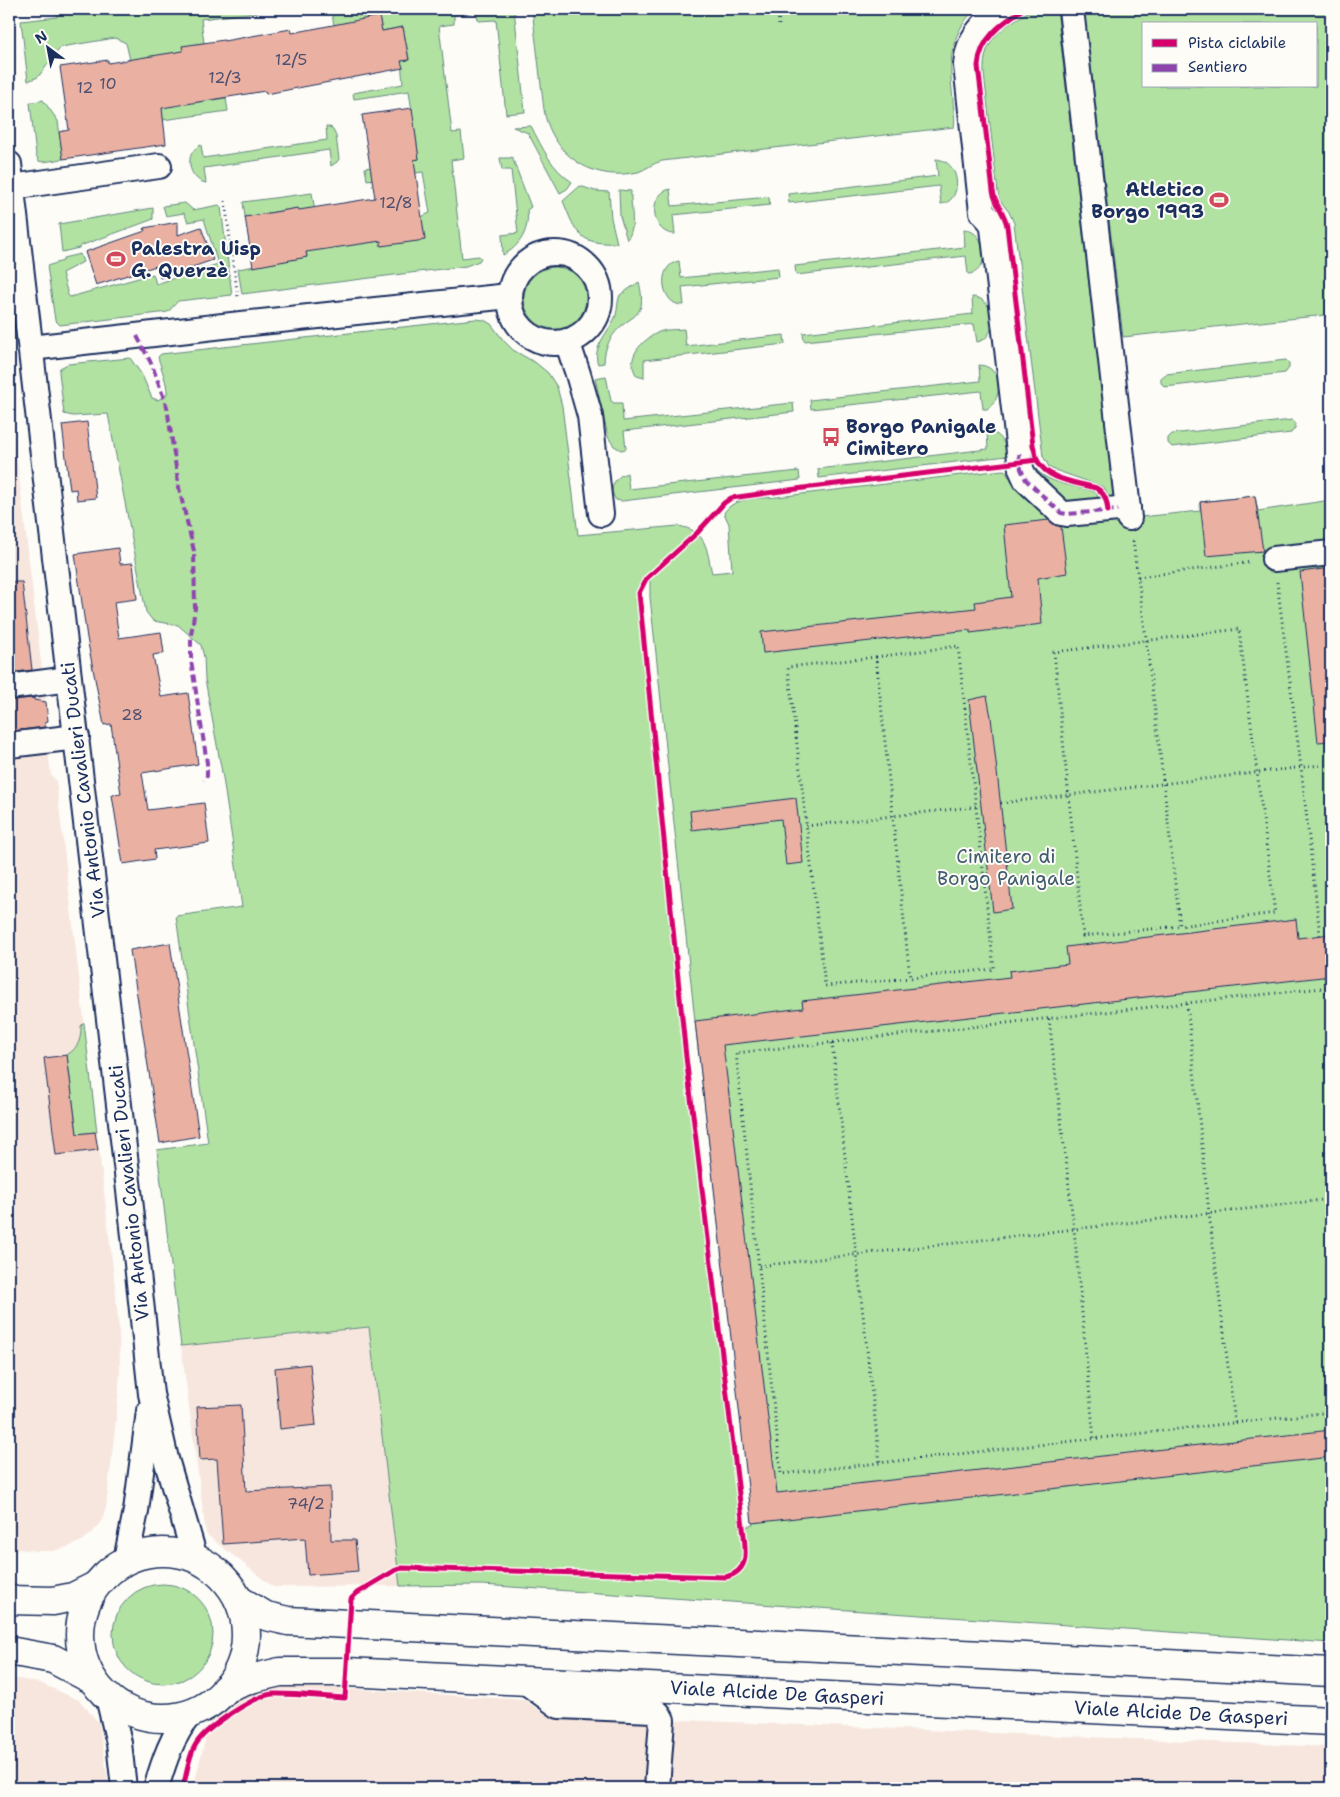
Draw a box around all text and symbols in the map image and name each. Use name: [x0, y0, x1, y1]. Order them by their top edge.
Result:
north arrow: [22, 22, 72, 72]
legend: [1142, 22, 1318, 88]
text: N: [32, 26, 51, 48]
text: Pista ciclabile: [1188, 33, 1286, 53]
house number: 12/5: [275, 49, 307, 70]
text: Sentiero: [1188, 57, 1247, 77]
house number: 12/3: [208, 67, 242, 88]
house number: 10: [99, 73, 117, 94]
house number: 12: [76, 77, 94, 98]
place label: Atletico Borgo 1993: [1091, 177, 1204, 224]
sports icon: Atletico Borgo 1993: [1208, 189, 1230, 211]
house number: 12/8: [379, 192, 413, 213]
place label: Palestra Uisp G. Querzè: [131, 236, 261, 283]
sports icon: Palestra Uisp G. Querzè: [105, 248, 127, 270]
place label: Borgo Panigale Cimitero: [846, 414, 996, 461]
bus stop icon: Borgo Panigale Cimitero: [820, 426, 842, 448]
street label: Via Antonio Cavalieri Ducati: [55, 661, 111, 919]
house number: 28: [121, 704, 143, 725]
park label: Cimitero di Borgo Panigale: [937, 844, 1075, 891]
street label: Via Antonio Cavalieri Ducati: [103, 1063, 155, 1323]
house number: 74/2: [287, 1493, 325, 1514]
street label: Viale Alcide De Gasperi: [669, 1675, 885, 1711]
street label: Viale Alcide De Gasperi: [1073, 1695, 1289, 1731]

